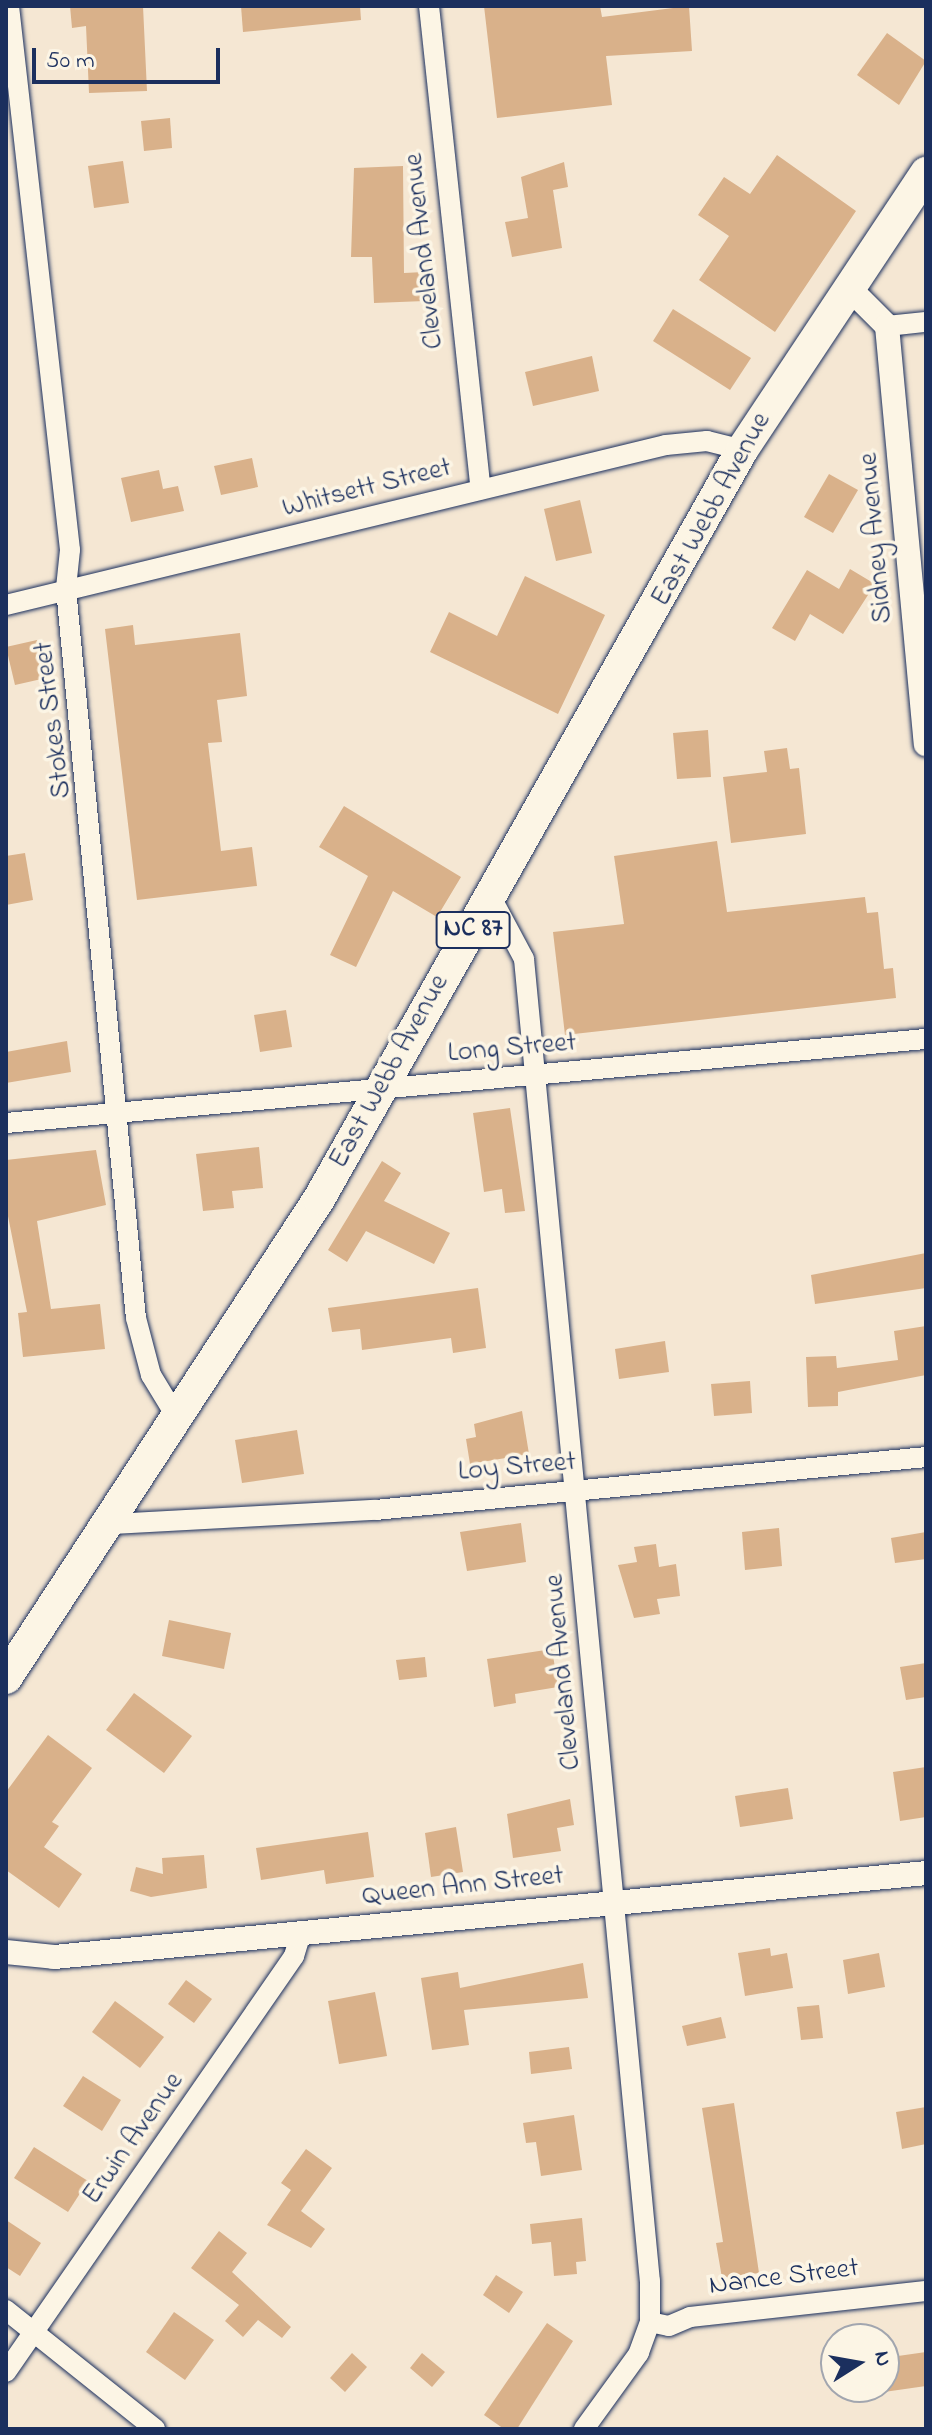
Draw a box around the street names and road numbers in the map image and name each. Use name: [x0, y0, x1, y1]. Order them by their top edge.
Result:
street label: Cleveland Avenue: [398, 151, 452, 351]
street label: East Webb Avenue: [645, 407, 779, 613]
street label: Sidney Avenue: [853, 451, 901, 625]
street label: Whitsett Street: [279, 452, 455, 526]
street label: Stokes Street: [28, 640, 80, 800]
road number: NC 87: [435, 908, 511, 952]
street label: East Webb Avenue: [323, 969, 457, 1175]
street label: Long Street: [446, 1027, 578, 1071]
street label: Loy Street: [457, 1446, 577, 1490]
street label: Cleveland Avenue: [539, 1572, 589, 1772]
street label: Queen Ann Street: [361, 1860, 565, 1914]
street label: Erwin Avenue: [76, 2066, 192, 2212]
street label: Nance Street: [707, 2252, 861, 2304]

